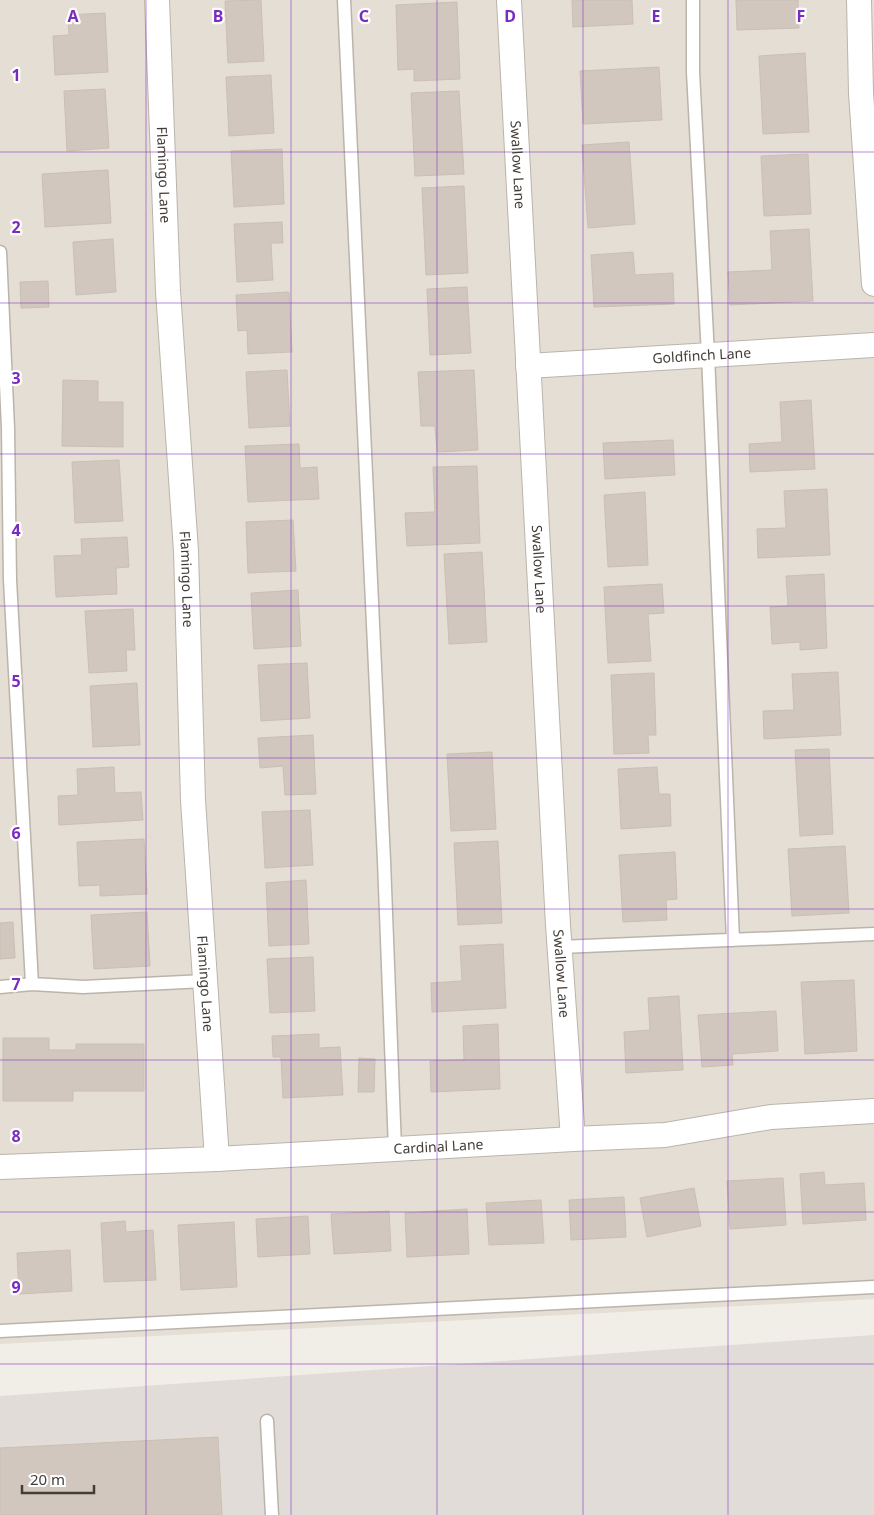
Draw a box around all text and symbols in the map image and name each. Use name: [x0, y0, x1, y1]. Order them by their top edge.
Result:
text: A: [67, 5, 79, 27]
text: B: [213, 5, 223, 27]
text: C: [359, 5, 369, 27]
text: D: [504, 5, 516, 27]
text: E: [652, 5, 661, 27]
text: F: [797, 5, 805, 27]
text: 1: [11, 64, 21, 86]
street label: Swallow Lane: [506, 120, 530, 209]
street label: Flamingo Lane: [153, 126, 175, 224]
text: 2: [11, 216, 21, 238]
street label: Goldfinch Lane: [652, 342, 752, 367]
text: 3: [11, 367, 21, 389]
text: 4: [11, 519, 21, 541]
street label: Swallow Lane: [528, 525, 551, 614]
street label: Flamingo Lane: [176, 530, 198, 628]
text: 5: [11, 670, 21, 692]
text: 6: [11, 822, 21, 844]
street label: Swallow Lane: [549, 929, 574, 1018]
street label: Flamingo Lane: [193, 935, 218, 1033]
text: 7: [11, 973, 21, 995]
text: 8: [11, 1125, 21, 1147]
street label: Cardinal Lane: [393, 1134, 484, 1158]
text: 9: [11, 1276, 21, 1298]
scale bar: [22, 1462, 95, 1494]
text: 20 m: [30, 1469, 65, 1489]

